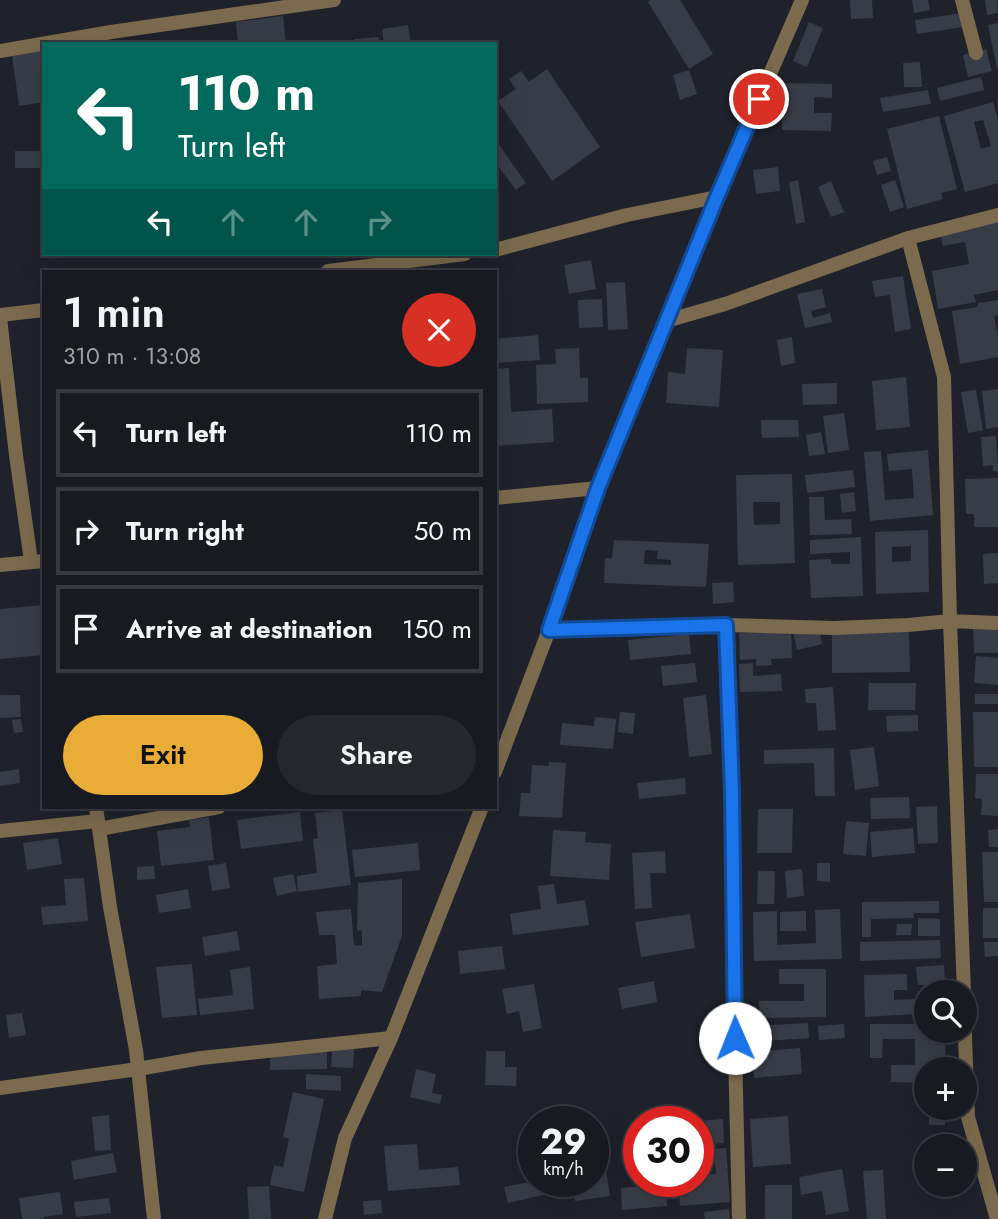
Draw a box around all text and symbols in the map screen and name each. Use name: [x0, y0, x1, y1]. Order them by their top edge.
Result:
text: 110 m: [178, 58, 315, 128]
pin: [729, 69, 789, 129]
icon: left: [63, 70, 154, 161]
icon: arrive: [740, 80, 778, 118]
text: Turn left: [178, 123, 285, 169]
icon: left: [141, 203, 179, 241]
icon: ahead: [214, 203, 252, 241]
icon: ahead: [287, 203, 325, 241]
icon: right: [360, 203, 398, 241]
text: 1 min: [63, 282, 165, 343]
button: close: [402, 293, 476, 367]
text: 310 m · 13:08: [63, 339, 201, 373]
icon: left: [67, 414, 105, 452]
text: Turn left: [126, 414, 226, 452]
text: 110 m: [405, 414, 472, 452]
icon: right: [67, 512, 105, 550]
text: Turn right: [126, 512, 244, 550]
text: 50 m: [414, 512, 472, 550]
icon: arrive: [67, 610, 105, 648]
text: Arrive at destination: [126, 610, 373, 648]
text: 150 m: [402, 610, 472, 648]
button: Exit: [63, 715, 263, 795]
button: Share: [277, 715, 476, 795]
map controls: [914, 980, 977, 1197]
button: search: [914, 980, 977, 1043]
position arrow: [698, 1001, 772, 1075]
button: +: [914, 1057, 977, 1120]
speed limit sign: 30: [623, 1106, 714, 1197]
text: 29: [540, 1117, 587, 1167]
button: −: [914, 1134, 977, 1197]
text: km/h: [543, 1156, 584, 1182]

